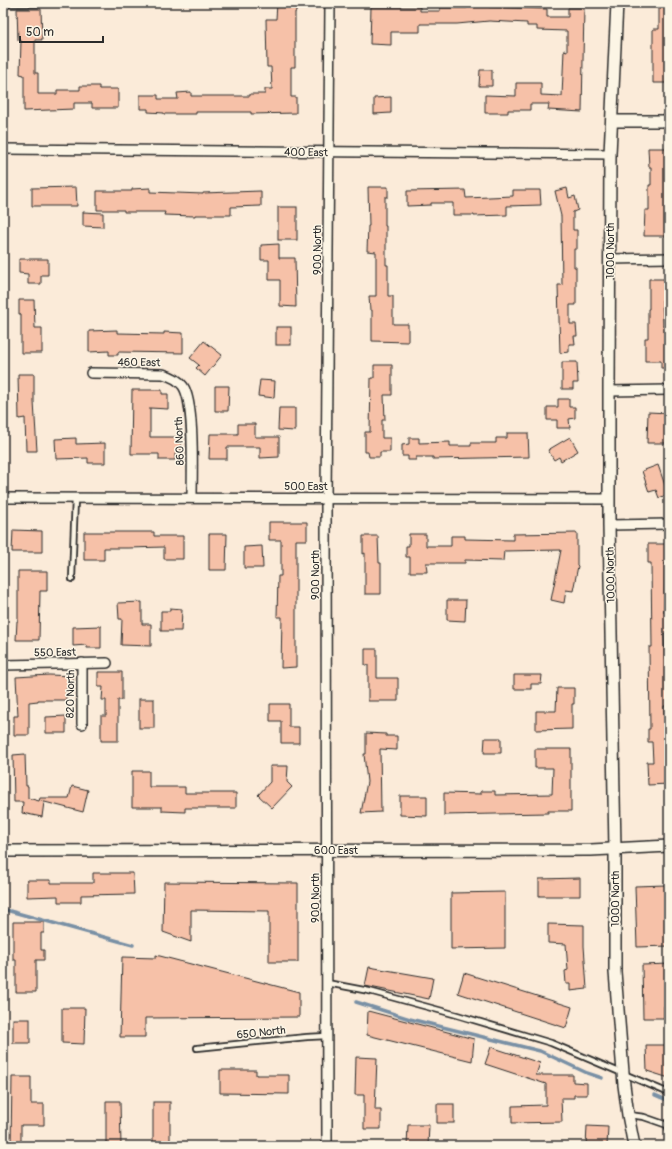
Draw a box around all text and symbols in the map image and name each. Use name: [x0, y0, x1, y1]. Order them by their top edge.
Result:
scale bar: [20, 18, 103, 44]
text: 50 m: [26, 25, 54, 40]
street label: 400 East: [284, 146, 329, 159]
street label: 1000 North: [604, 223, 617, 279]
street label: 900 North: [311, 225, 324, 275]
street label: 460 East: [117, 356, 161, 369]
street label: 860 North: [172, 416, 187, 466]
street label: 500 East: [284, 480, 328, 493]
street label: 1000 North: [604, 547, 617, 603]
street label: 900 North: [309, 550, 322, 600]
street label: 550 East: [34, 646, 77, 659]
street label: 820 North: [64, 670, 77, 718]
street label: 600 East: [314, 844, 359, 857]
street label: 1000 North: [609, 871, 622, 927]
street label: 900 North: [309, 873, 322, 923]
street label: 650 North: [236, 1023, 286, 1042]

